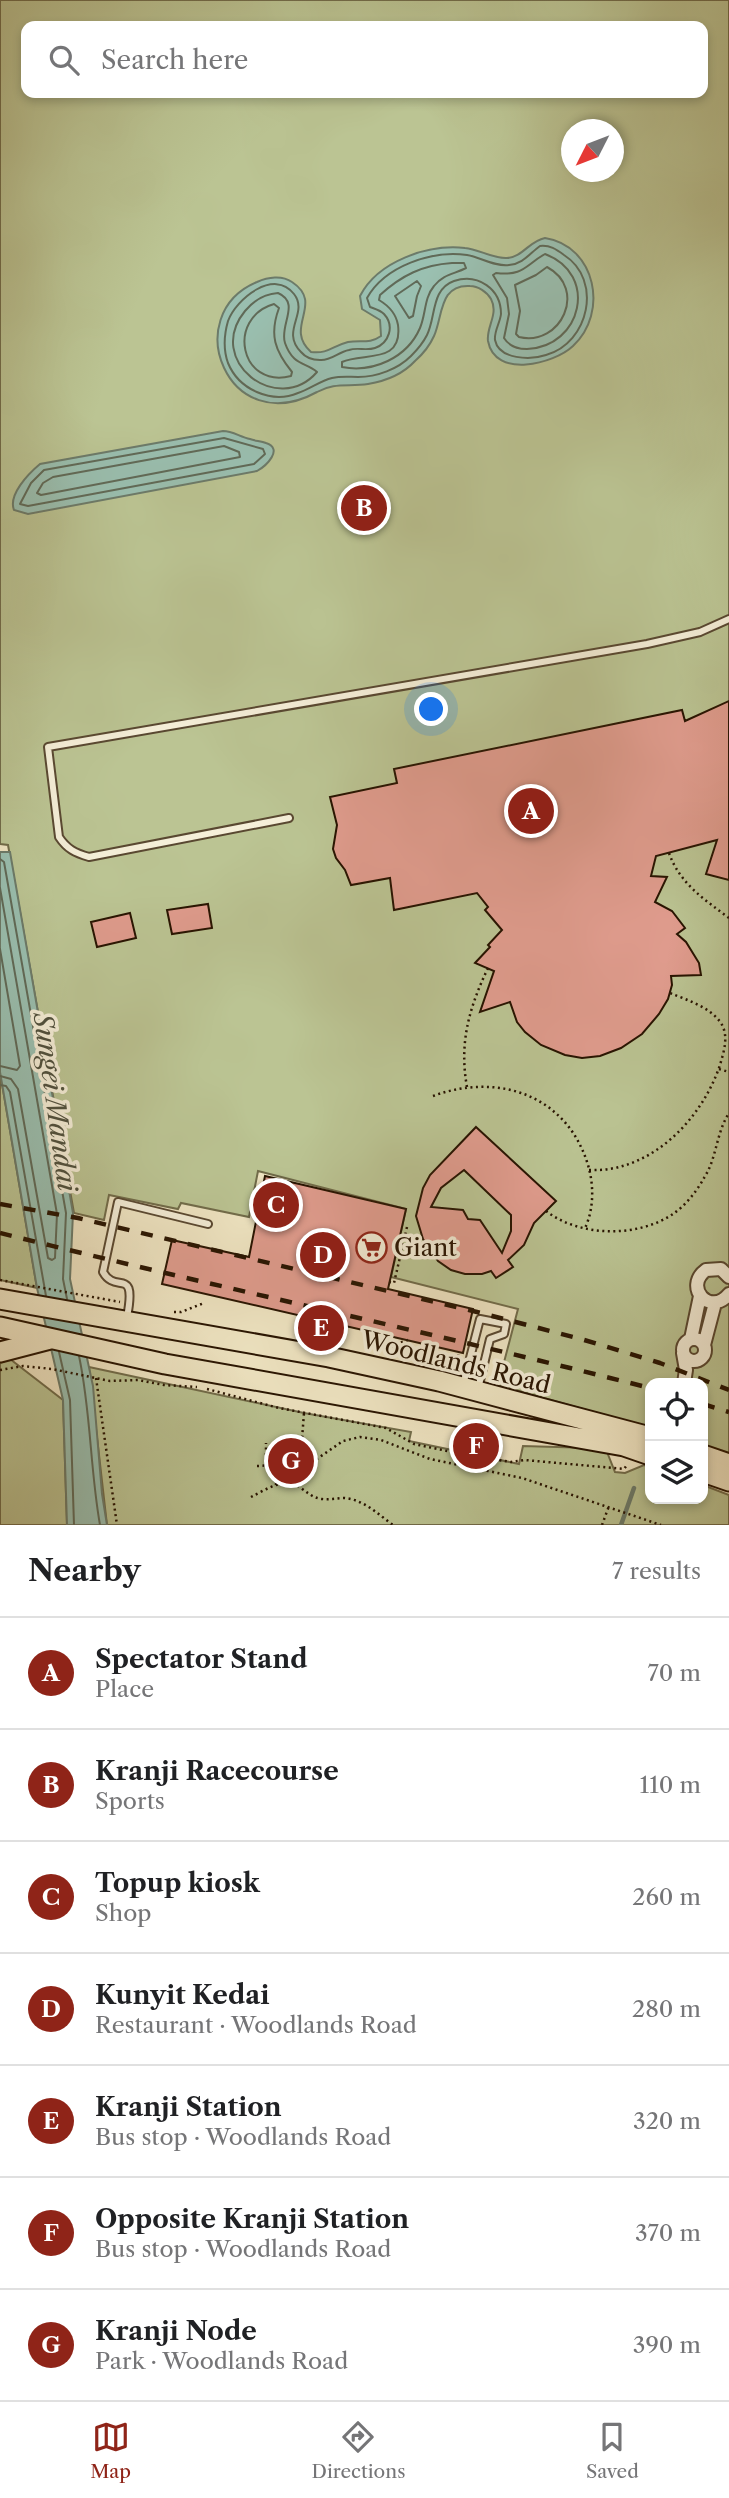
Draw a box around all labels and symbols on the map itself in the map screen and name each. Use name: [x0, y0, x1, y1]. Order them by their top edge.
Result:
north arrow: [561, 119, 624, 182]
pin: B: [341, 482, 387, 534]
your location: [414, 692, 448, 726]
pin: A: [508, 785, 554, 837]
water label: Sungei Mandai: [26, 1009, 84, 1195]
pin: C: [253, 1179, 299, 1231]
pin: D: [300, 1229, 346, 1281]
supermarket icon: Giant: [354, 1230, 388, 1264]
place label: Giant: [394, 1233, 457, 1262]
pin: E: [298, 1302, 344, 1354]
street label: Woodlands Road: [357, 1324, 554, 1400]
pin: F: [453, 1420, 499, 1472]
pin: G: [268, 1435, 314, 1487]

